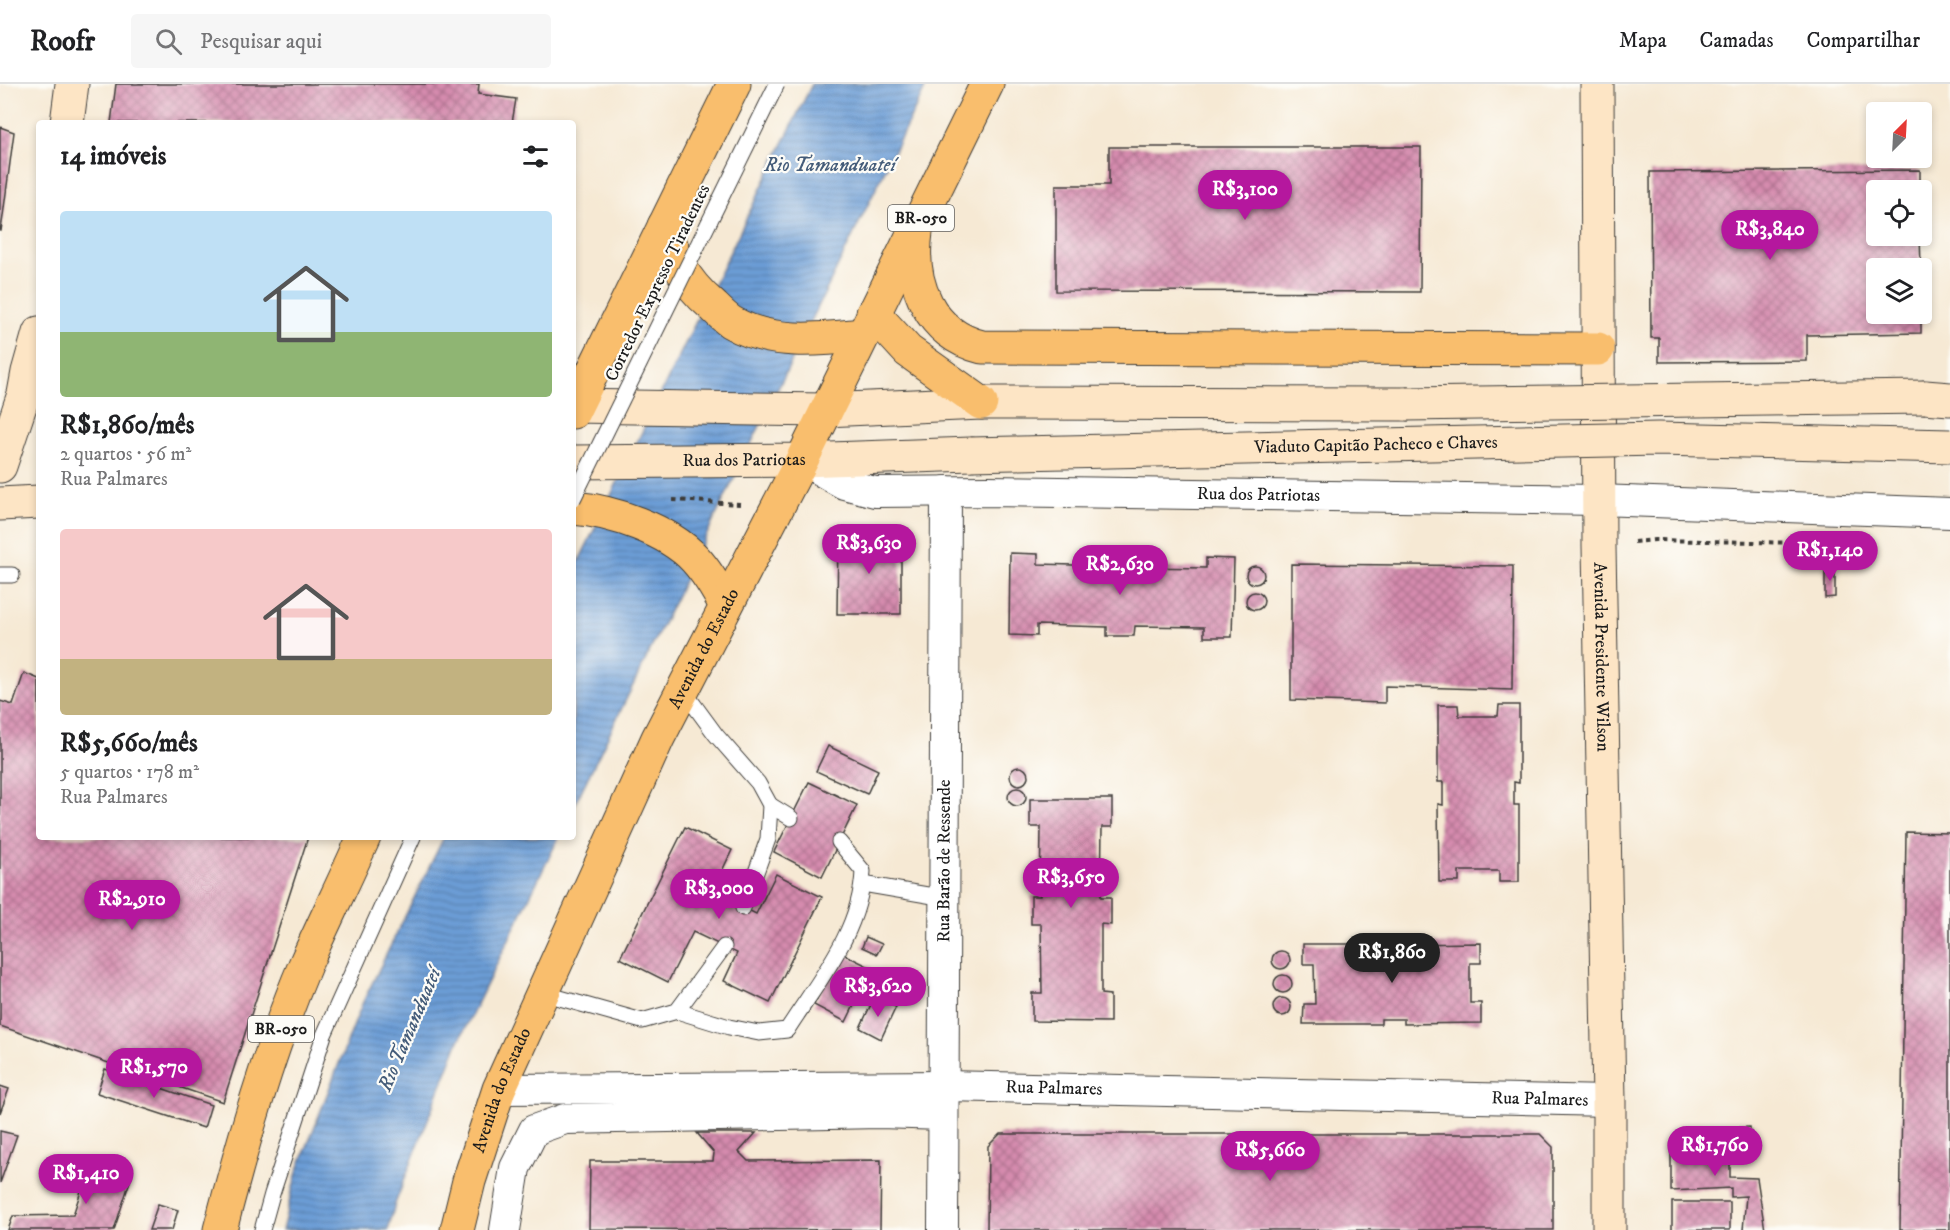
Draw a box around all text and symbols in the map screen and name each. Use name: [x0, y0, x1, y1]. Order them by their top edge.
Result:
search box: [131, 14, 551, 68]
text: Roofr: [30, 24, 95, 59]
icon: search: [152, 25, 185, 58]
text: Pesquisar aqui: [200, 28, 322, 55]
text: Mapa: [1619, 28, 1667, 54]
text: Camadas: [1700, 28, 1774, 54]
text: Compartilhar: [1807, 28, 1920, 54]
north arrow: [1866, 102, 1932, 168]
map controls: [1866, 102, 1932, 324]
text: 14 imóveis: [60, 140, 166, 173]
icon: filters: [519, 140, 552, 173]
water label: Rio Tamanduateí: [763, 153, 899, 178]
pin: R$3,100: [1190, 170, 1300, 221]
text: R$3,100: [1212, 177, 1278, 202]
button: locate: [1866, 180, 1932, 246]
street label: Corredor Expresso Tiradentes: [601, 181, 715, 385]
road number: BR-050: [888, 205, 954, 231]
pin: R$3,840: [1715, 210, 1825, 261]
text: R$3,840: [1735, 217, 1805, 242]
icon: home: [252, 250, 360, 358]
button: layers: [1866, 258, 1932, 324]
text: R$1,860/mês: [60, 409, 195, 442]
street label: Viaduto Capitão Pacheco e Chaves: [1253, 432, 1498, 459]
text: 2 quartos · 56 m²: [60, 442, 191, 467]
street label: Rua dos Patriotas: [682, 449, 806, 472]
text: Rua Palmares: [60, 467, 168, 492]
street label: Rua dos Patriotas: [1197, 483, 1320, 507]
pin: R$3,630: [814, 524, 924, 575]
text: R$3,630: [836, 531, 902, 556]
pin: R$1,140: [1775, 531, 1885, 582]
text: R$1,140: [1797, 538, 1863, 563]
pin: R$2,630: [1065, 545, 1175, 596]
text: R$2,630: [1086, 552, 1154, 577]
street label: Avenida Presidente Wilson: [1588, 562, 1614, 753]
icon: home: [252, 568, 360, 676]
street label: Avenida do Estado: [664, 585, 745, 713]
text: R$5,660/mês: [60, 727, 198, 760]
text: 5 quartos · 178 m²: [60, 760, 199, 785]
street label: Rua Barão de Ressende: [933, 779, 956, 943]
text: Rua Palmares: [60, 785, 168, 810]
pin: R$3,650: [1016, 858, 1126, 909]
text: R$3,650: [1037, 865, 1105, 890]
pin: R$3,000: [664, 869, 774, 920]
text: R$3,000: [684, 876, 754, 901]
pin: R$2,910: [77, 880, 187, 931]
text: R$2,910: [98, 887, 166, 912]
pin: R$1,860: [1337, 933, 1447, 984]
text: R$1,860: [1358, 940, 1426, 965]
water label: Rio Tamanduateí: [372, 961, 449, 1096]
pin: R$3,620: [823, 967, 933, 1018]
text: R$3,620: [844, 974, 912, 999]
road number: BR-050: [248, 1016, 314, 1042]
street label: Avenida do Estado: [468, 1024, 536, 1156]
pin: R$1,570: [99, 1048, 209, 1099]
text: R$1,570: [120, 1055, 188, 1080]
street label: Rua Palmares: [1005, 1076, 1103, 1101]
street label: Rua Palmares: [1491, 1087, 1589, 1112]
pin: R$1,760: [1660, 1126, 1770, 1177]
pin: R$5,660: [1215, 1131, 1325, 1182]
text: R$1,760: [1681, 1133, 1749, 1158]
text: R$5,660: [1235, 1138, 1305, 1163]
pin: R$1,410: [31, 1154, 141, 1205]
text: R$1,410: [53, 1161, 119, 1186]

